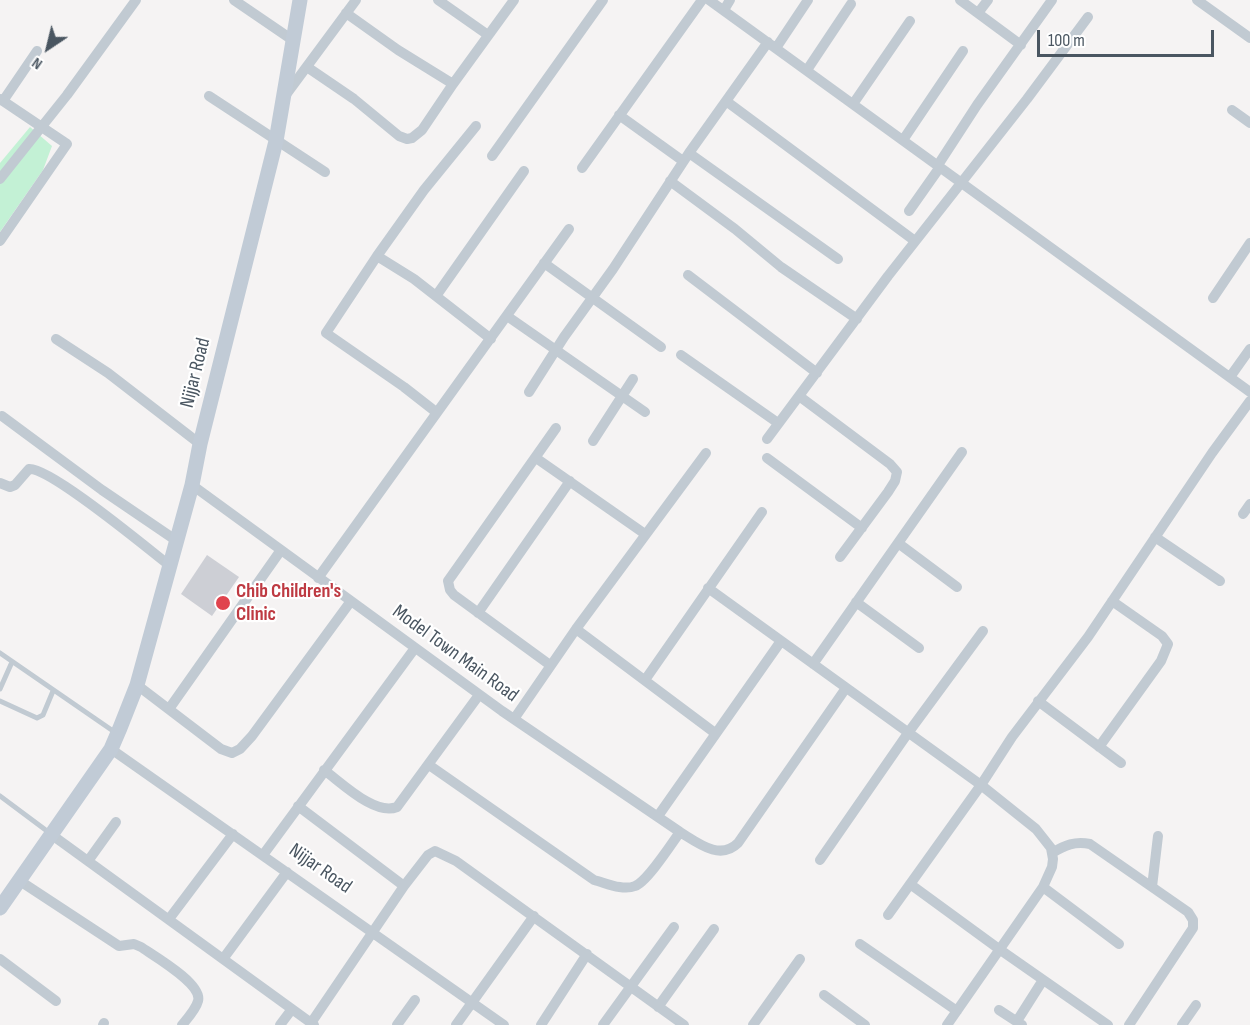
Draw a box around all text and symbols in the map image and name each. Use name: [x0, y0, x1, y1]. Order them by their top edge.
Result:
north arrow: [18, 18, 78, 78]
scale bar: [1040, 18, 1217, 56]
text: 100 m: [1048, 30, 1085, 51]
text: N: [28, 53, 46, 73]
street label: Nijjar Road: [176, 336, 216, 410]
place label: Chib Children's Clinic: [236, 580, 341, 627]
marker: Chib Children's Clinic: [214, 594, 232, 612]
street label: Model Town Main Road: [387, 600, 523, 708]
street label: Nijjar Road: [284, 839, 356, 899]

